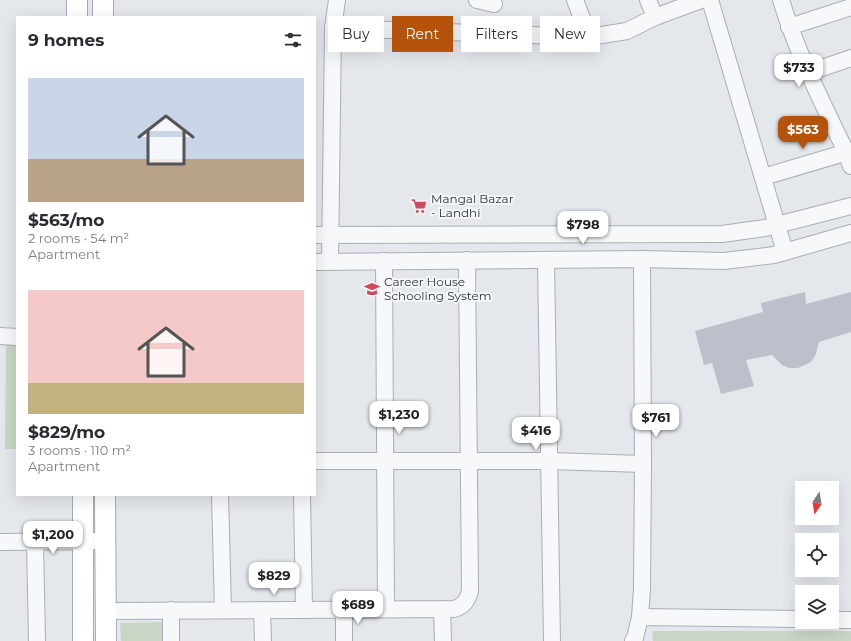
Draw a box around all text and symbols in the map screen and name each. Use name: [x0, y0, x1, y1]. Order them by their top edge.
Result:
chip: Buy: [328, 16, 384, 52]
chip: Rent: [392, 16, 453, 52]
chip: Filters: [461, 16, 532, 52]
chip: New: [540, 16, 600, 52]
icon: filters: [282, 29, 304, 51]
text: 9 homes: [28, 30, 104, 50]
pin: $733: [775, 54, 823, 88]
text: $733: [783, 59, 815, 75]
icon: home: [130, 104, 202, 176]
pin: $563: [779, 116, 827, 150]
text: $563: [787, 121, 819, 137]
place label: Mangal Bazar - Landhi: [431, 191, 514, 220]
supermarket icon: Mangal Bazar - Landhi: [410, 197, 428, 215]
text: $563/mo: [28, 210, 104, 230]
pin: $798: [559, 211, 607, 245]
text: $798: [566, 216, 600, 232]
text: 2 rooms · 54 m²: [28, 230, 129, 246]
text: Apartment: [28, 246, 100, 262]
place label: Career House Schooling System: [384, 274, 491, 303]
school or university icon: Career House Schooling System: [363, 280, 381, 298]
icon: home: [130, 316, 202, 388]
pin: $1,230: [366, 401, 432, 435]
pin: $761: [632, 404, 680, 438]
text: $1,230: [379, 406, 420, 422]
text: $761: [641, 409, 671, 425]
pin: $416: [512, 417, 560, 451]
text: $829/mo: [28, 422, 105, 442]
text: $416: [521, 422, 551, 438]
text: 3 rooms · 110 m²: [28, 442, 131, 458]
text: Apartment: [28, 458, 100, 474]
north arrow: [795, 481, 839, 525]
map controls: [795, 481, 839, 629]
pin: $1,200: [20, 521, 86, 555]
text: $1,200: [32, 526, 74, 542]
button: locate: [795, 533, 839, 577]
pin: $829: [250, 562, 298, 596]
text: $829: [258, 567, 290, 583]
button: layers: [795, 585, 839, 629]
pin: $689: [334, 591, 382, 625]
text: $689: [341, 596, 375, 612]

